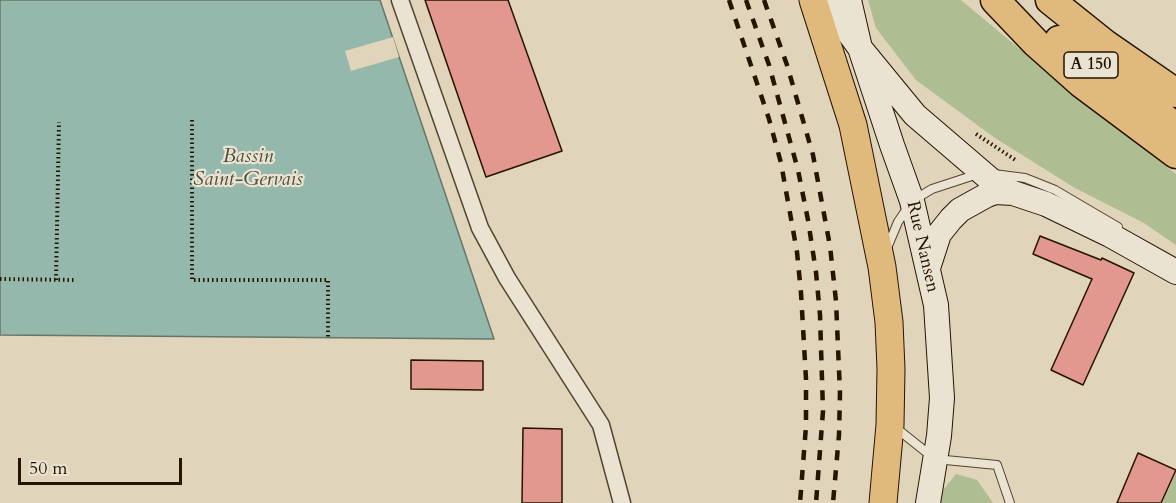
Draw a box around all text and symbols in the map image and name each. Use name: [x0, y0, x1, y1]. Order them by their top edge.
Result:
road number: A 150: [1064, 52, 1118, 78]
water label: Bassin Saint-Gervais: [193, 145, 303, 192]
street label: Rue Nansen: [901, 199, 943, 295]
scale bar: [21, 446, 184, 484]
text: 50 m: [29, 456, 68, 481]

